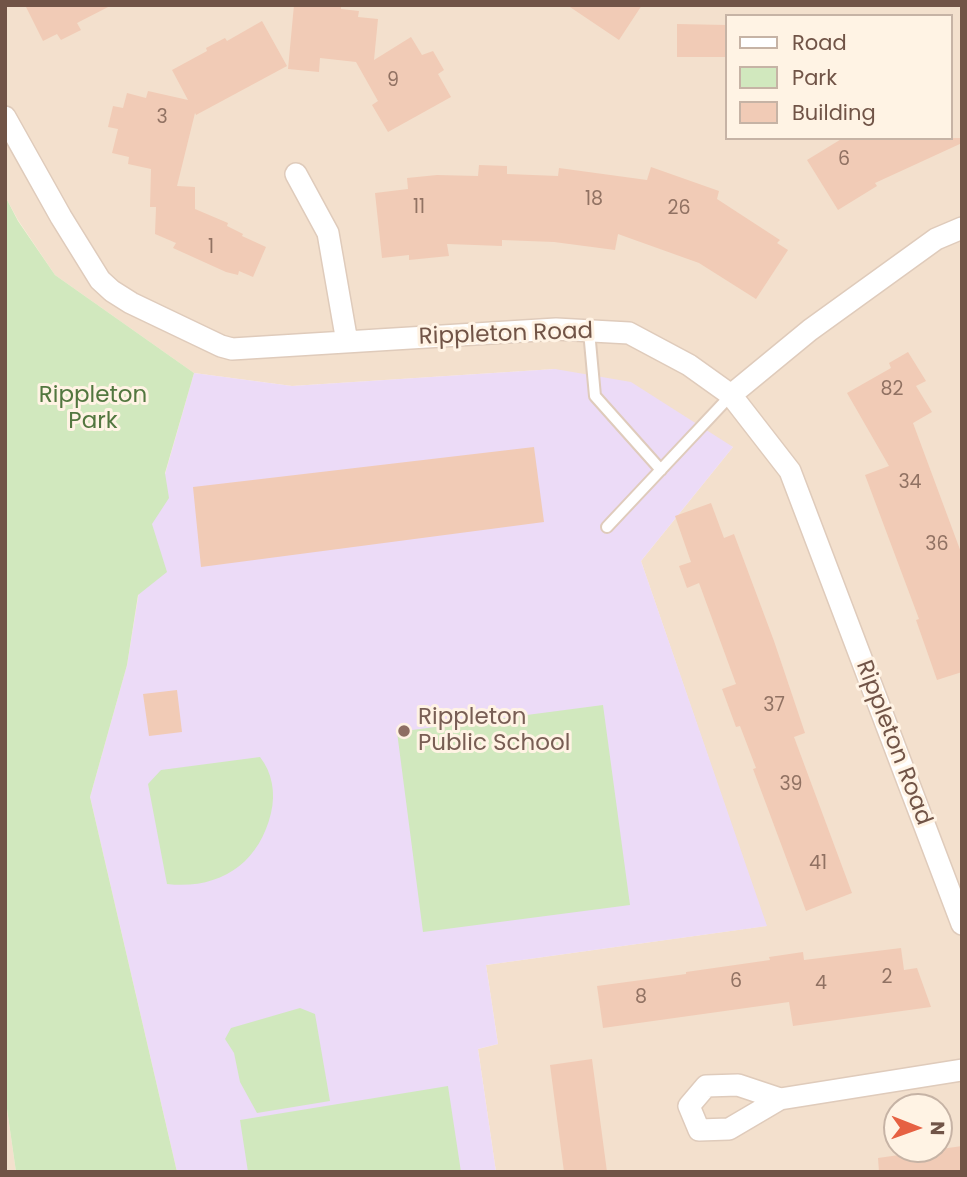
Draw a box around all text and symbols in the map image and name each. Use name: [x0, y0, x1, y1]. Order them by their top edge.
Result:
legend: [726, 14, 953, 140]
text: Road: [792, 28, 847, 57]
text: Park: [792, 63, 837, 92]
house number: 9: [387, 70, 399, 92]
text: Building: [792, 98, 876, 127]
house number: 3: [156, 107, 168, 129]
house number: 6: [838, 149, 850, 171]
house number: 18: [585, 189, 603, 211]
house number: 11: [413, 197, 425, 219]
house number: 26: [668, 198, 690, 220]
house number: 1: [208, 237, 214, 259]
street label: Rippleton Road: [418, 318, 594, 352]
house number: 82: [881, 379, 903, 401]
park label: Rippleton Park: [39, 382, 147, 436]
house number: 34: [898, 472, 922, 494]
house number: 36: [925, 534, 949, 556]
street label: Rippleton Road: [849, 657, 937, 829]
house number: 37: [763, 695, 785, 717]
place label: Rippleton Public School: [418, 704, 570, 758]
marker: Rippleton Public School: [396, 723, 412, 739]
house number: 39: [779, 774, 803, 796]
house number: 41: [809, 853, 827, 875]
house number: 2: [882, 967, 892, 989]
house number: 6: [730, 971, 742, 993]
house number: 4: [815, 973, 827, 995]
house number: 8: [635, 987, 647, 1009]
north arrow: [883, 1093, 953, 1163]
text: N: [924, 1121, 951, 1136]

